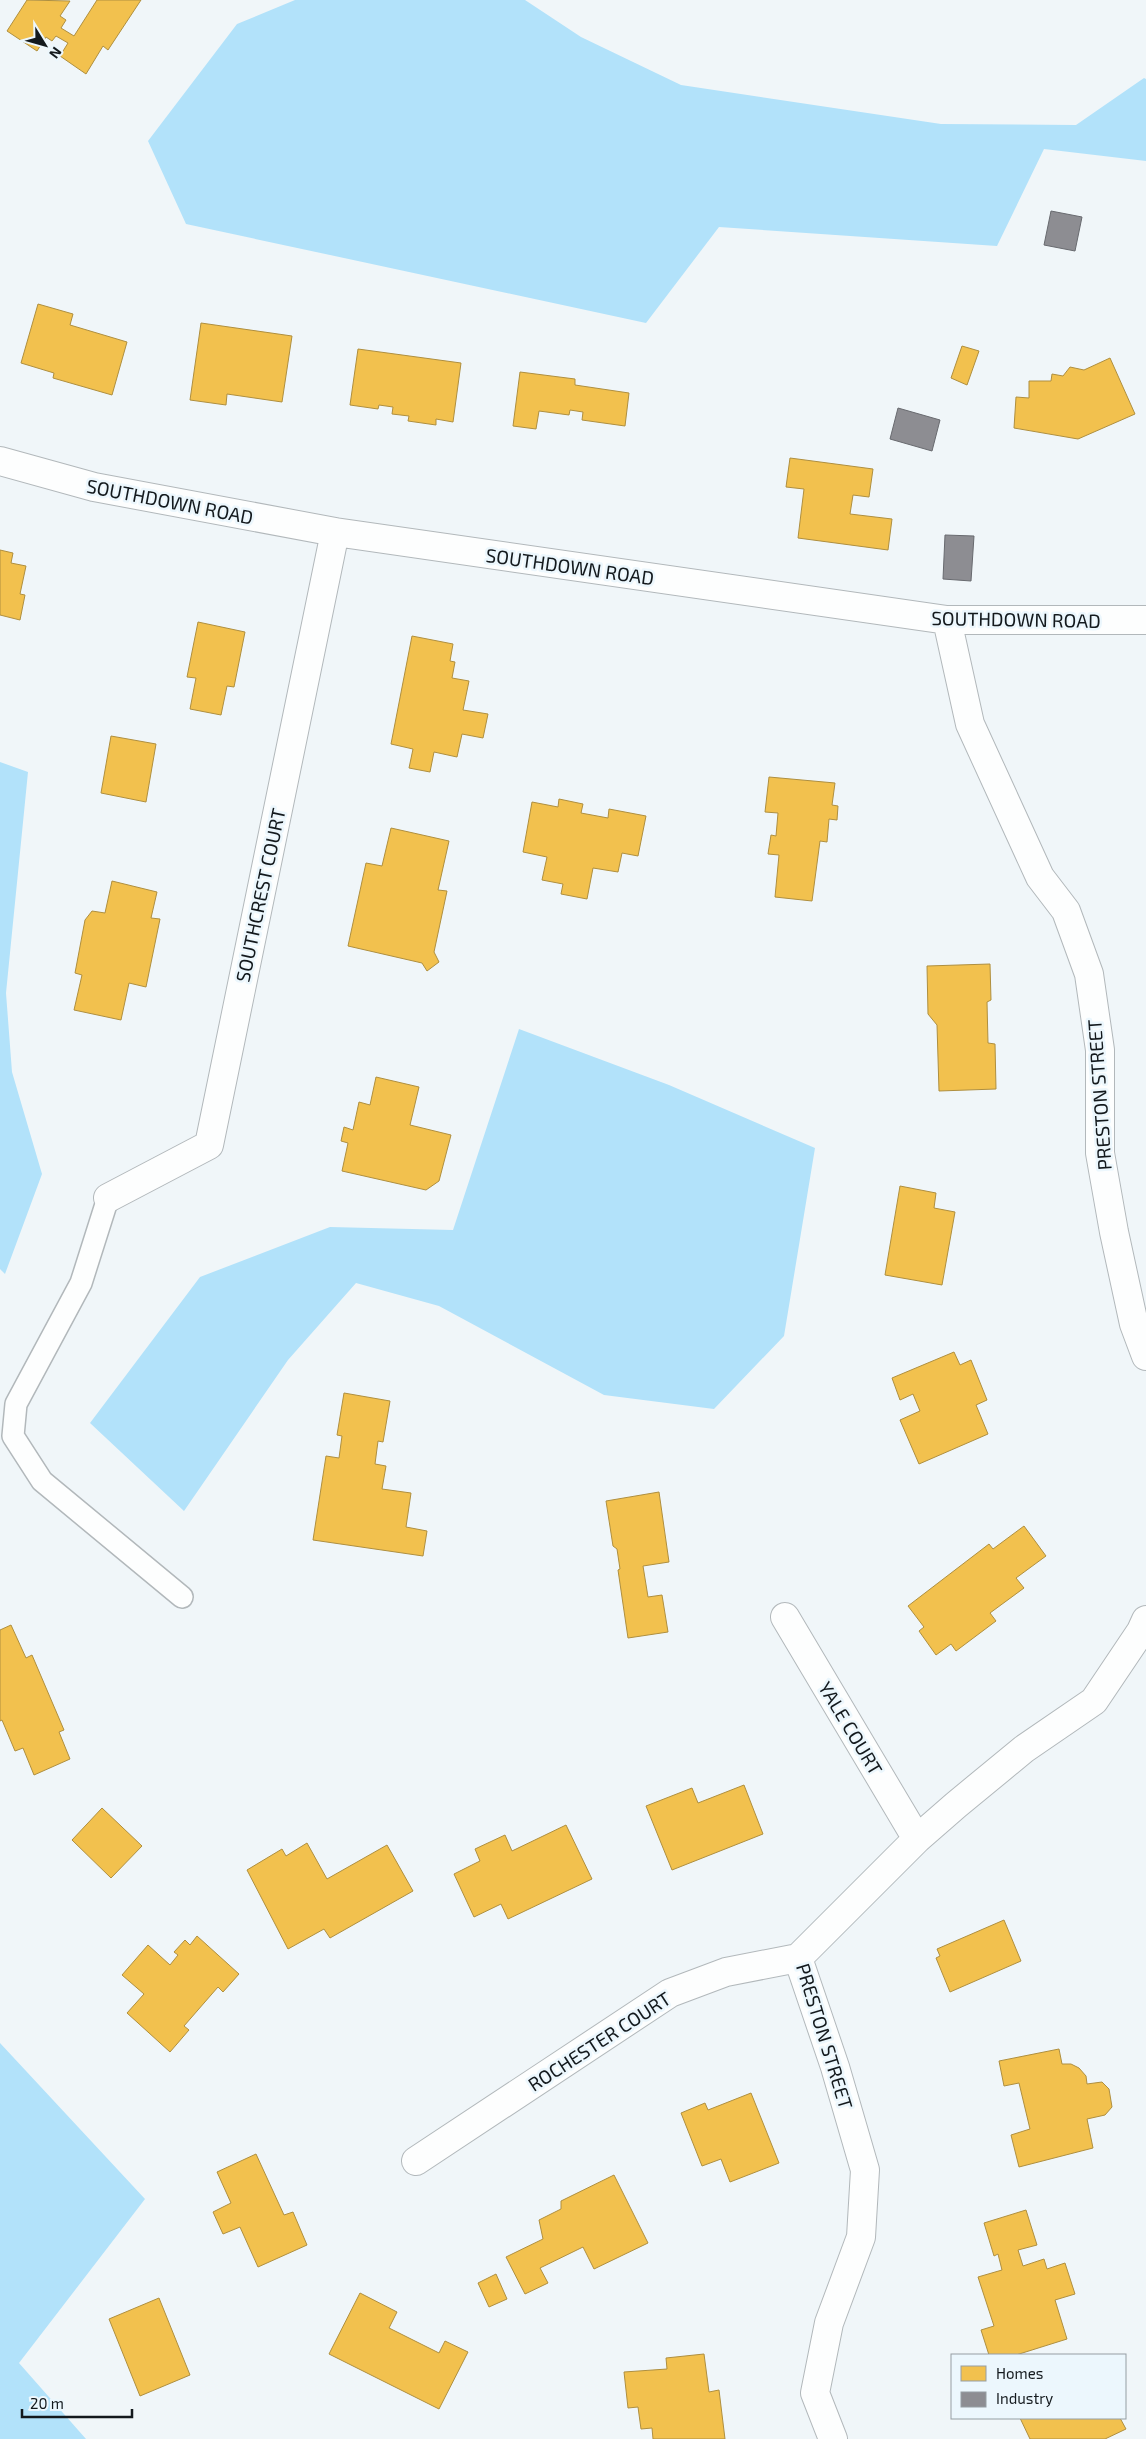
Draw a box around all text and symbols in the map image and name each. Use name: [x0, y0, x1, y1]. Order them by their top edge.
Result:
north arrow: [20, 20, 70, 70]
text: N: [46, 44, 66, 62]
street label: SOUTHDOWN ROAD: [85, 474, 255, 528]
street label: SOUTHDOWN ROAD: [484, 543, 656, 589]
street label: SOUTHDOWN ROAD: [931, 606, 1101, 632]
street label: SOUTHCREST COURT: [230, 806, 290, 984]
street label: PRESTON STREET: [1082, 1019, 1116, 1171]
street label: YALE COURT: [814, 1677, 888, 1779]
street label: PRESTON STREET: [792, 1960, 858, 2112]
street label: ROCHESTER COURT: [523, 1986, 675, 2096]
legend: [951, 2354, 1126, 2419]
text: Homes: [996, 2364, 1043, 2382]
scale bar: [22, 2386, 132, 2418]
text: Industry: [996, 2389, 1053, 2407]
text: 20 m: [30, 2394, 64, 2412]

